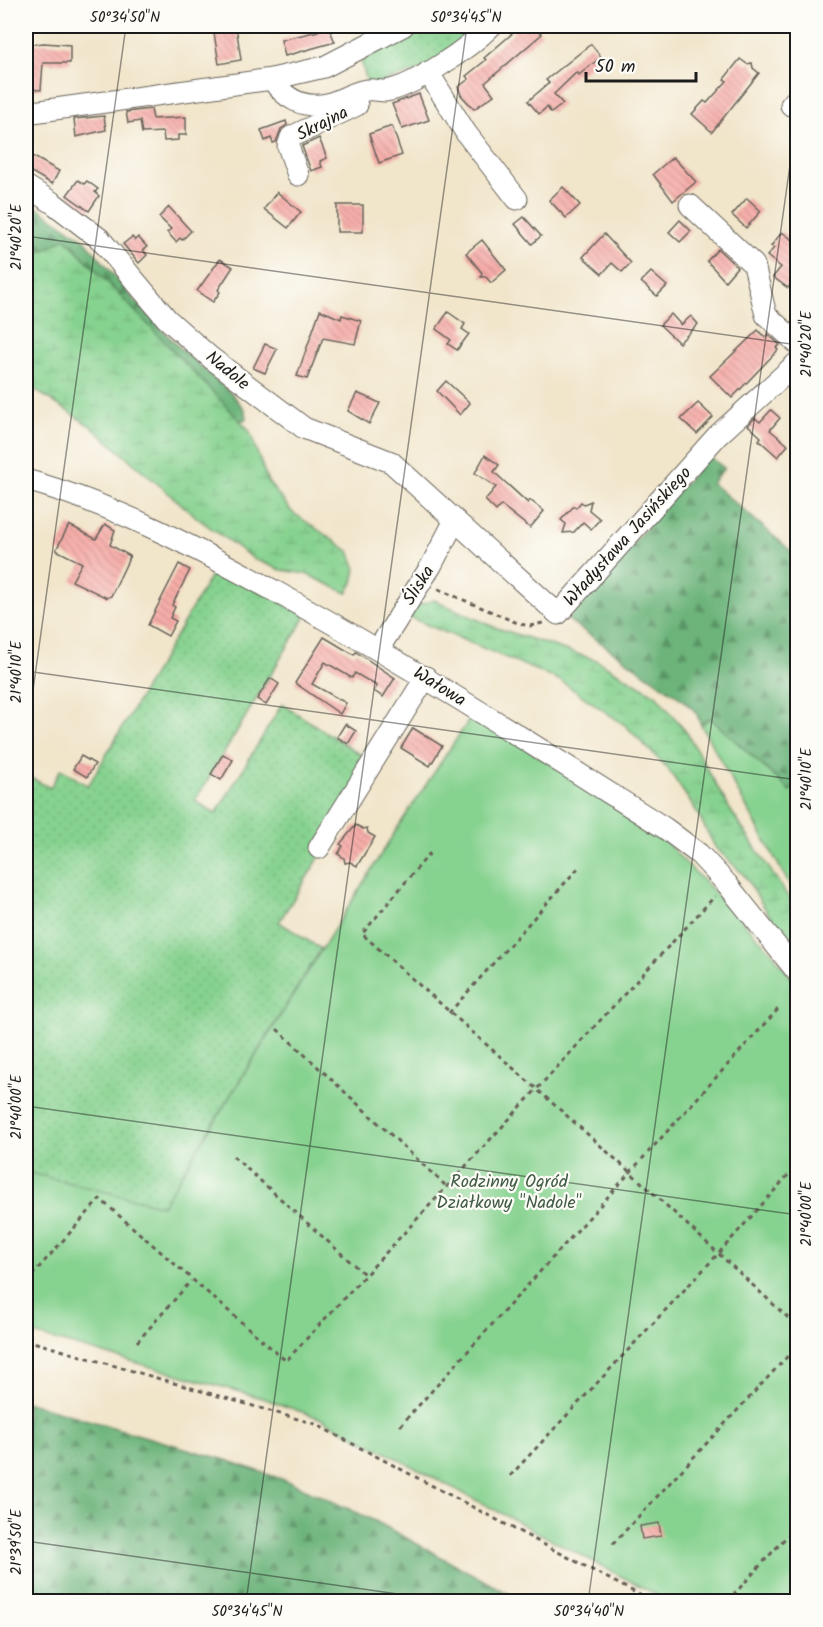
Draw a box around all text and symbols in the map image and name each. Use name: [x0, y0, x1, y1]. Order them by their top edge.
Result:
text: 50°34'50"N: [90, 6, 160, 30]
text: 50°34'45"N: [430, 6, 502, 30]
scale bar: [586, 45, 696, 83]
text: 50 m: [595, 53, 635, 82]
street label: Skrajna: [292, 99, 354, 150]
text: 21°40'20"E: [5, 203, 29, 270]
text: 21°40'20"E: [795, 310, 819, 377]
street label: Nadole: [198, 344, 256, 398]
street label: Władysława Jasińskiego: [557, 460, 699, 614]
street label: Śliska: [396, 560, 443, 612]
text: 21°40'10"E: [5, 640, 29, 703]
street label: Wałowa: [407, 660, 471, 715]
text: 21°40'10"E: [795, 747, 819, 810]
text: 21°40'00"E: [5, 1073, 29, 1140]
park label: Rodzinny Ogród Działkowy "Nadole": [436, 1168, 582, 1218]
text: 21°40'00"E: [795, 1180, 819, 1247]
text: 21°39'50"E: [5, 1508, 29, 1575]
text: 50°34'45"N: [211, 1600, 283, 1624]
text: 50°34'40"N: [554, 1600, 624, 1624]

